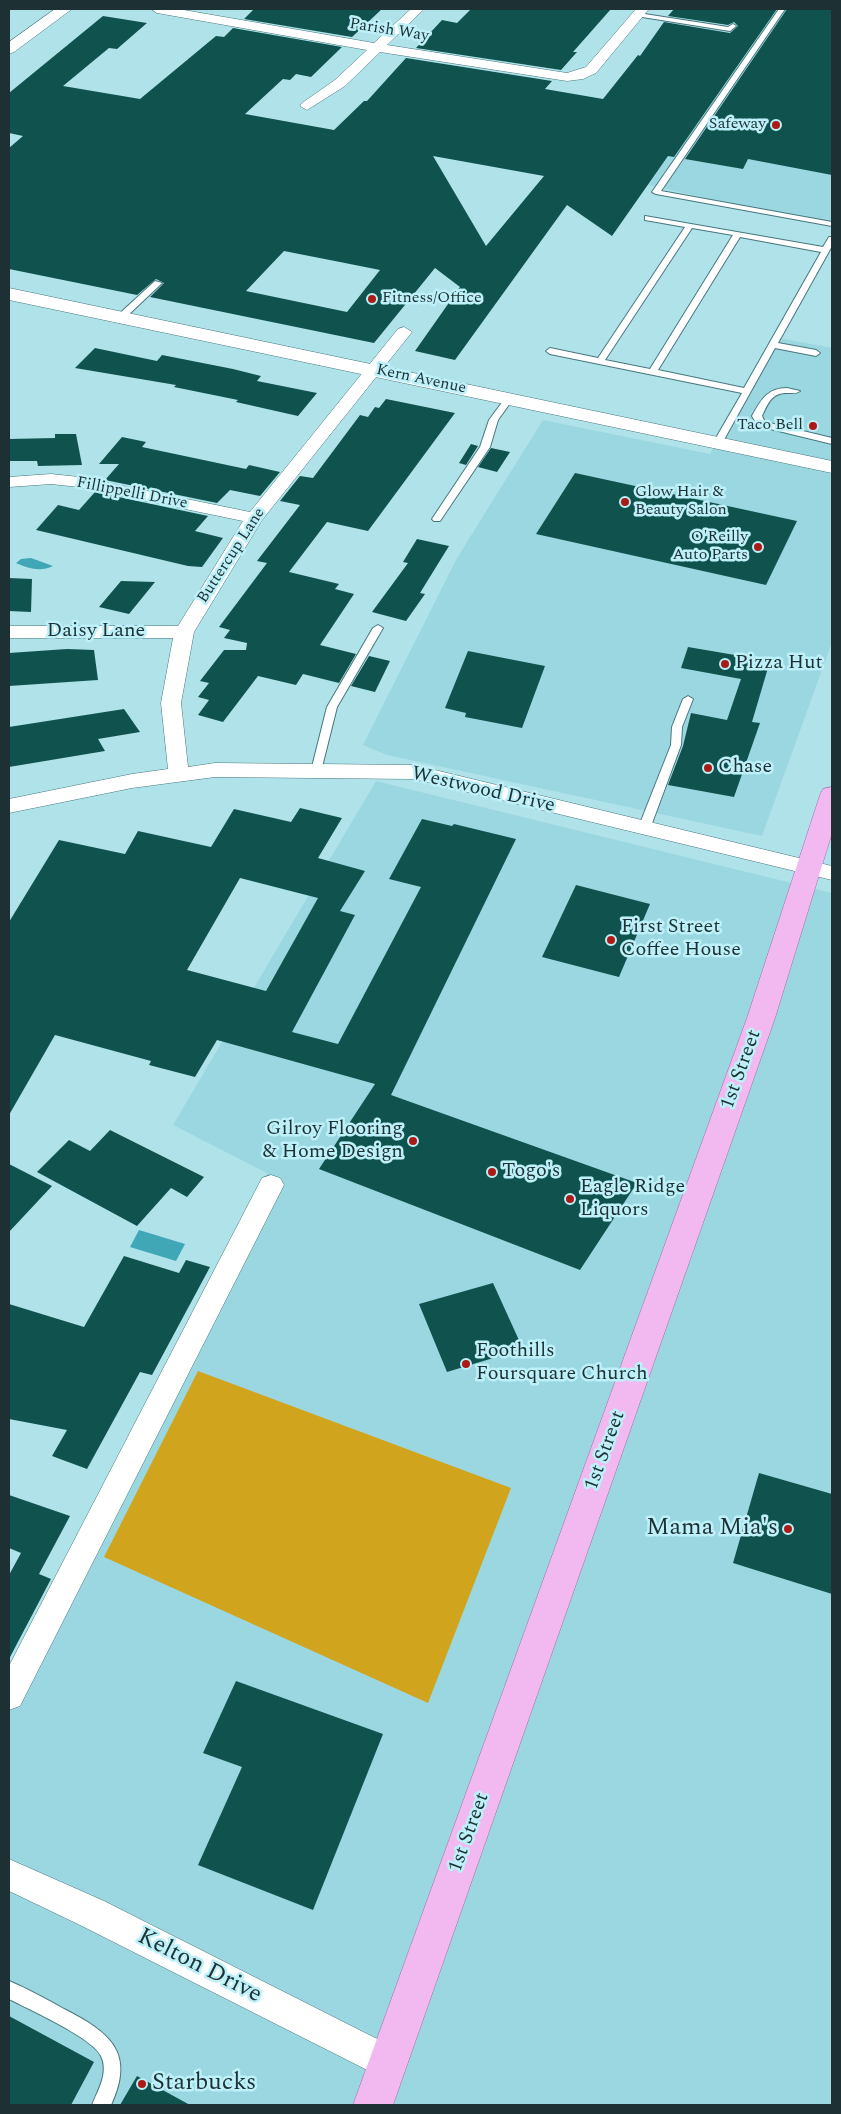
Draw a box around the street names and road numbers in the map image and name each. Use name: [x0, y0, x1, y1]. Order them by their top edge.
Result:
street label: Parish Way: [348, 15, 430, 47]
street label: Kern Avenue: [374, 361, 468, 399]
street label: Fillippelli Drive: [75, 474, 189, 514]
street label: Buttercup Lane: [194, 505, 270, 607]
street label: Daisy Lane: [47, 620, 145, 644]
street label: Westwood Drive: [409, 763, 557, 819]
street label: 1st Street: [717, 1027, 767, 1113]
street label: 1st Street: [581, 1408, 631, 1494]
street label: 1st Street: [445, 1790, 495, 1876]
street label: Kelton Drive: [132, 1923, 266, 2011]

